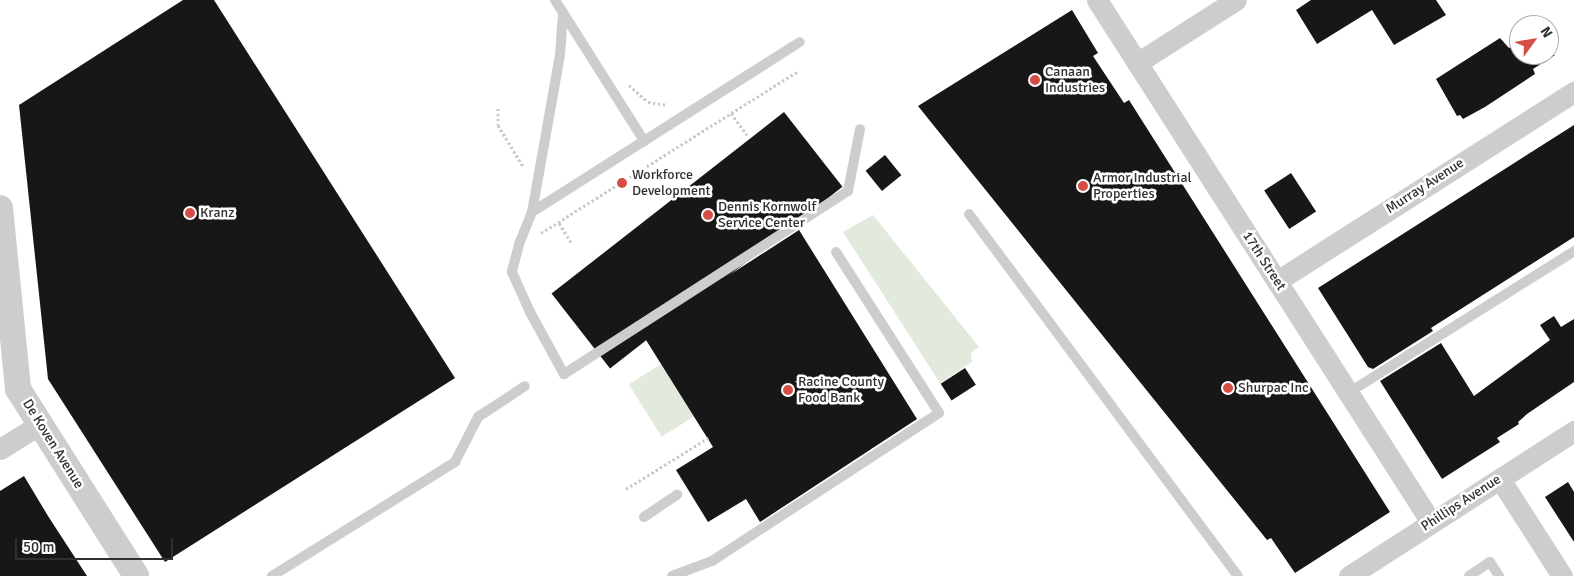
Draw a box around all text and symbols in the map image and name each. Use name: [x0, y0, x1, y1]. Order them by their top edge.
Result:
north arrow: [1509, 15, 1559, 65]
text: N: [1537, 24, 1556, 41]
place label: Canaan Industries: [1045, 64, 1105, 96]
marker: Canaan Industries: [1029, 74, 1041, 86]
street label: Murray Avenue: [1383, 155, 1467, 217]
place label: Workforce Development: [632, 167, 710, 200]
place label: Armor Industrial Properties: [1093, 170, 1192, 202]
marker: Workforce Development: [616, 177, 628, 189]
marker: Armor Industrial Properties: [1077, 180, 1089, 192]
place label: Dennis Kornwolf Service Center: [718, 199, 816, 232]
place label: Kranz: [200, 205, 234, 221]
marker: Kranz: [184, 207, 196, 219]
marker: Dennis Kornwolf Service Center: [702, 209, 714, 221]
street label: 17th Street: [1239, 228, 1289, 294]
place label: Racine County Food Bank: [798, 374, 884, 407]
place label: Shurpac Inc: [1238, 380, 1309, 396]
marker: Shurpac Inc: [1222, 382, 1234, 394]
marker: Racine County Food Bank: [782, 384, 794, 396]
street label: De Koven Avenue: [19, 396, 87, 492]
street label: Phillips Avenue: [1418, 471, 1504, 535]
scale bar: [18, 528, 175, 560]
text: 50 m: [23, 538, 54, 556]

